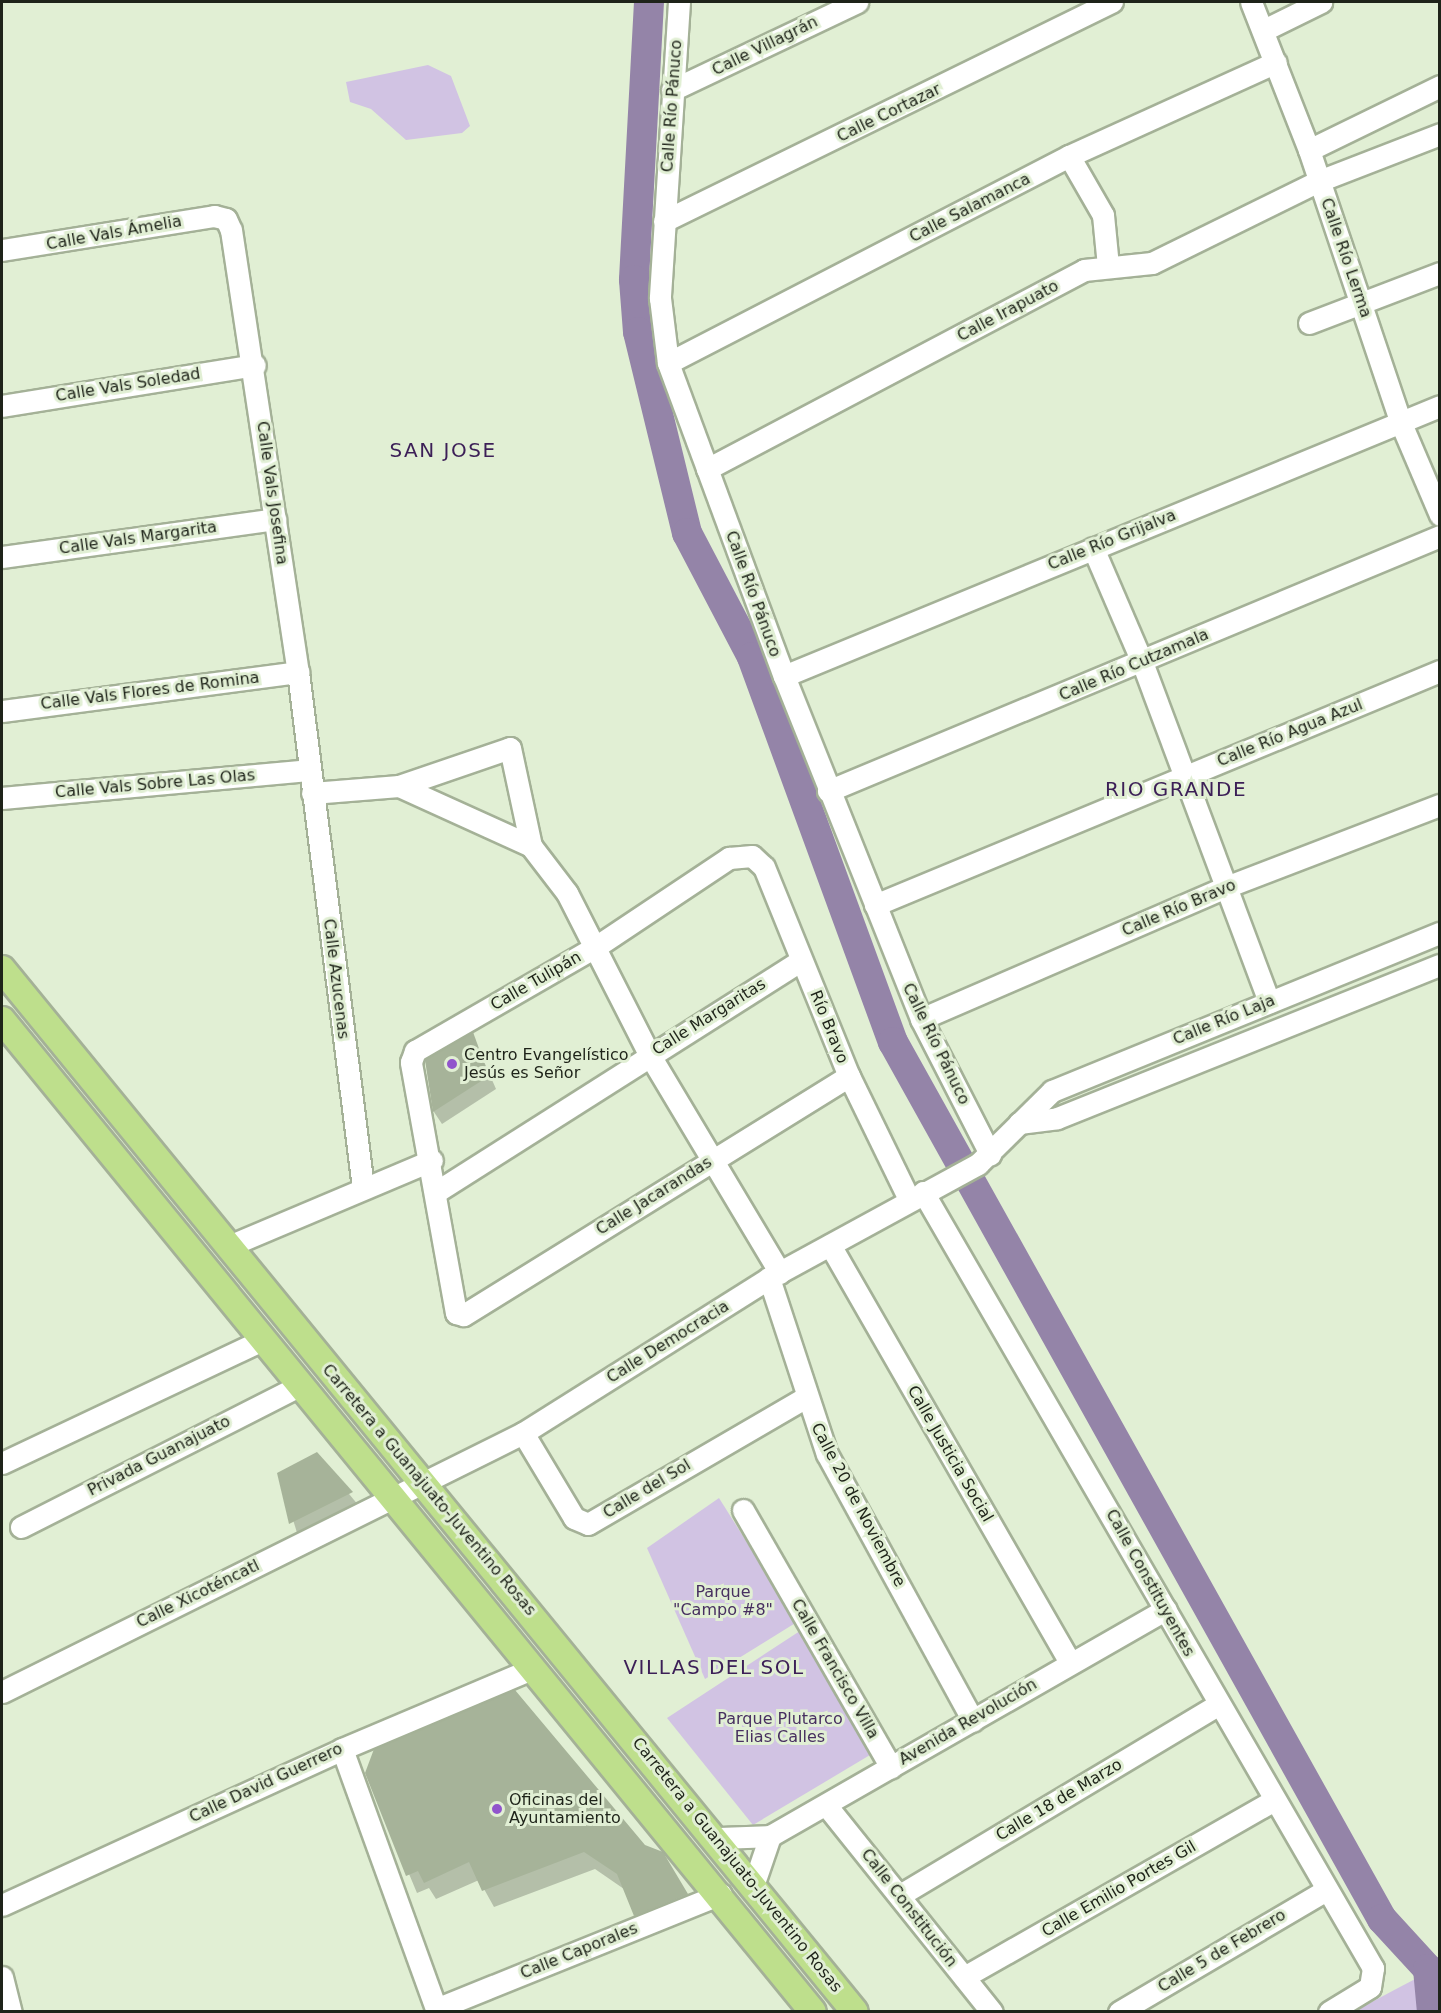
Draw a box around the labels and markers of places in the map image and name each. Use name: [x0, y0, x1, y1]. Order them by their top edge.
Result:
place label: Centro Evangelístico Jesús es Señor: [464, 1045, 629, 1083]
marker: Centro Evangelístico Jesús es Señor: [445, 1057, 459, 1071]
place label: Oficinas del Ayuntamiento: [509, 1790, 621, 1828]
marker: Oficinas del Ayuntamiento: [490, 1802, 504, 1816]

